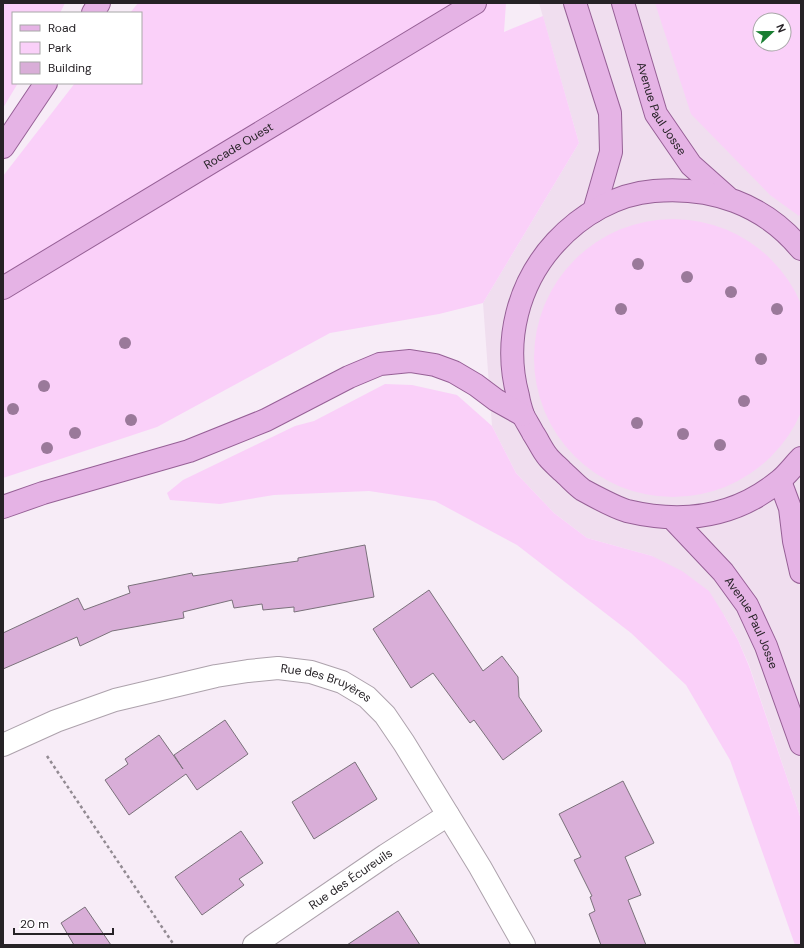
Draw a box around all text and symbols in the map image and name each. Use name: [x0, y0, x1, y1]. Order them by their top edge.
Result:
legend: [12, 12, 142, 84]
north arrow: [752, 12, 792, 52]
text: Road: [48, 20, 76, 36]
text: N: [773, 22, 789, 35]
text: Park: [48, 40, 72, 56]
text: Building: [48, 60, 92, 76]
street label: Avenue Paul Josse: [633, 60, 690, 158]
street label: Rocade Ouest: [201, 119, 276, 173]
street label: Avenue Paul Josse: [721, 574, 782, 671]
street label: Rue des Bruyères: [280, 660, 375, 705]
street label: Rue des Écureuils: [306, 845, 395, 913]
scale bar: [14, 910, 113, 936]
text: 20 m: [20, 916, 49, 932]

